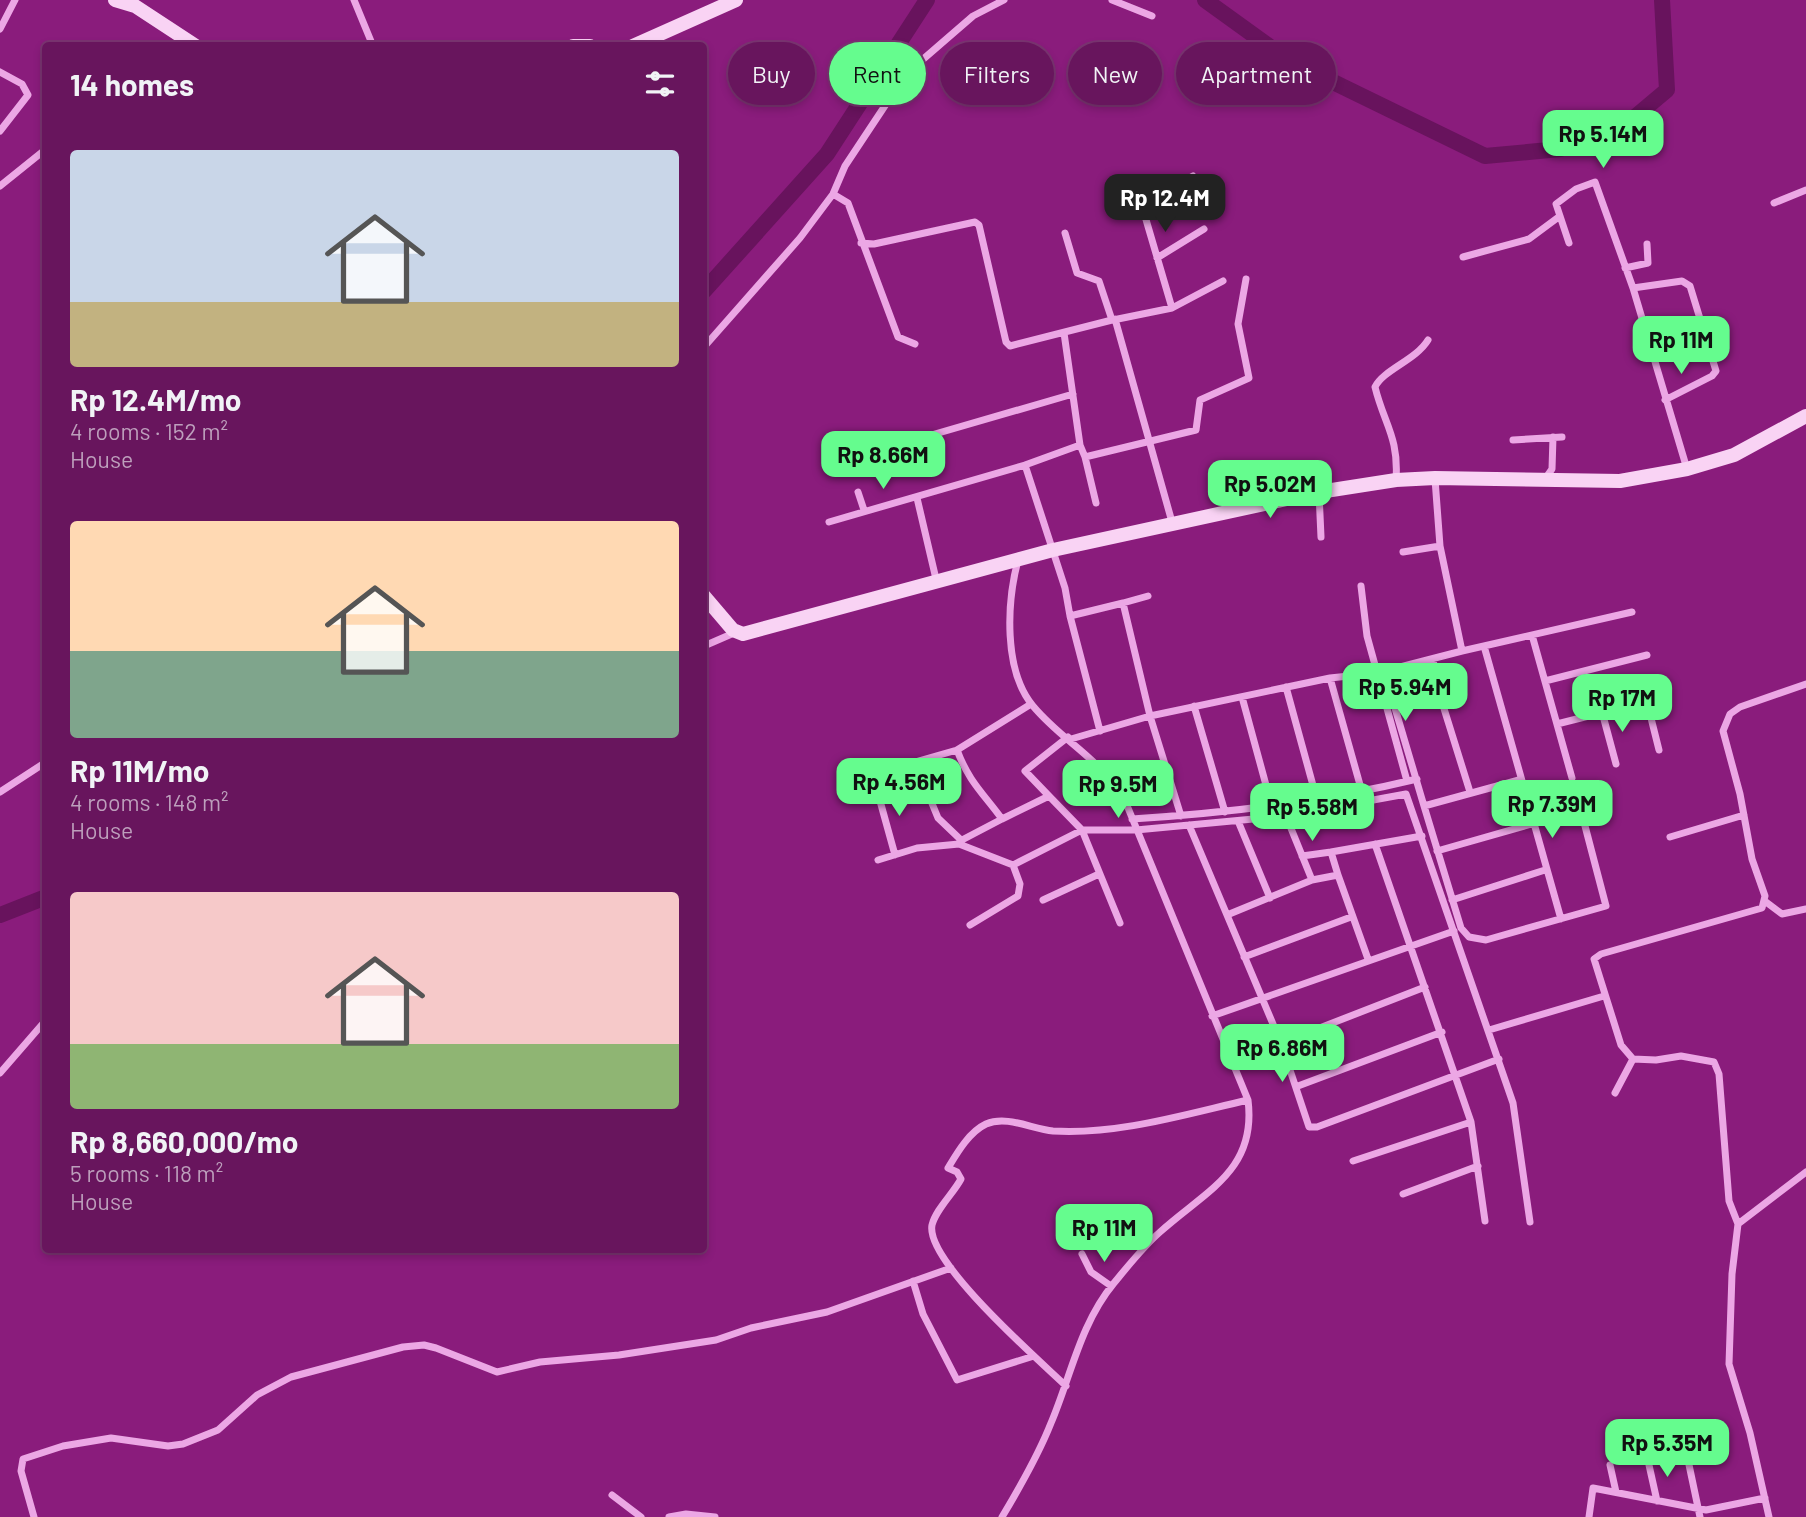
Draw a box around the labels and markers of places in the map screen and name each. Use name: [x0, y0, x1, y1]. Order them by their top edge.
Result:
pin: Rp 5.14M: [1531, 110, 1675, 170]
pin: Rp 12.4M: [1093, 174, 1237, 234]
pin: Rp 11M: [1624, 316, 1738, 376]
pin: Rp 8.66M: [811, 432, 955, 491]
pin: Rp 5.02M: [1198, 461, 1342, 520]
pin: Rp 5.94M: [1333, 664, 1477, 723]
pin: Rp 17M: [1565, 674, 1679, 734]
pin: Rp 4.56M: [827, 758, 971, 818]
pin: Rp 9.5M: [1053, 760, 1183, 820]
pin: Rp 7.39M: [1480, 780, 1624, 840]
pin: Rp 5.58M: [1240, 784, 1384, 843]
pin: Rp 6.86M: [1210, 1024, 1354, 1084]
pin: Rp 11M: [1047, 1204, 1161, 1264]
pin: Rp 5.35M: [1595, 1420, 1739, 1479]

